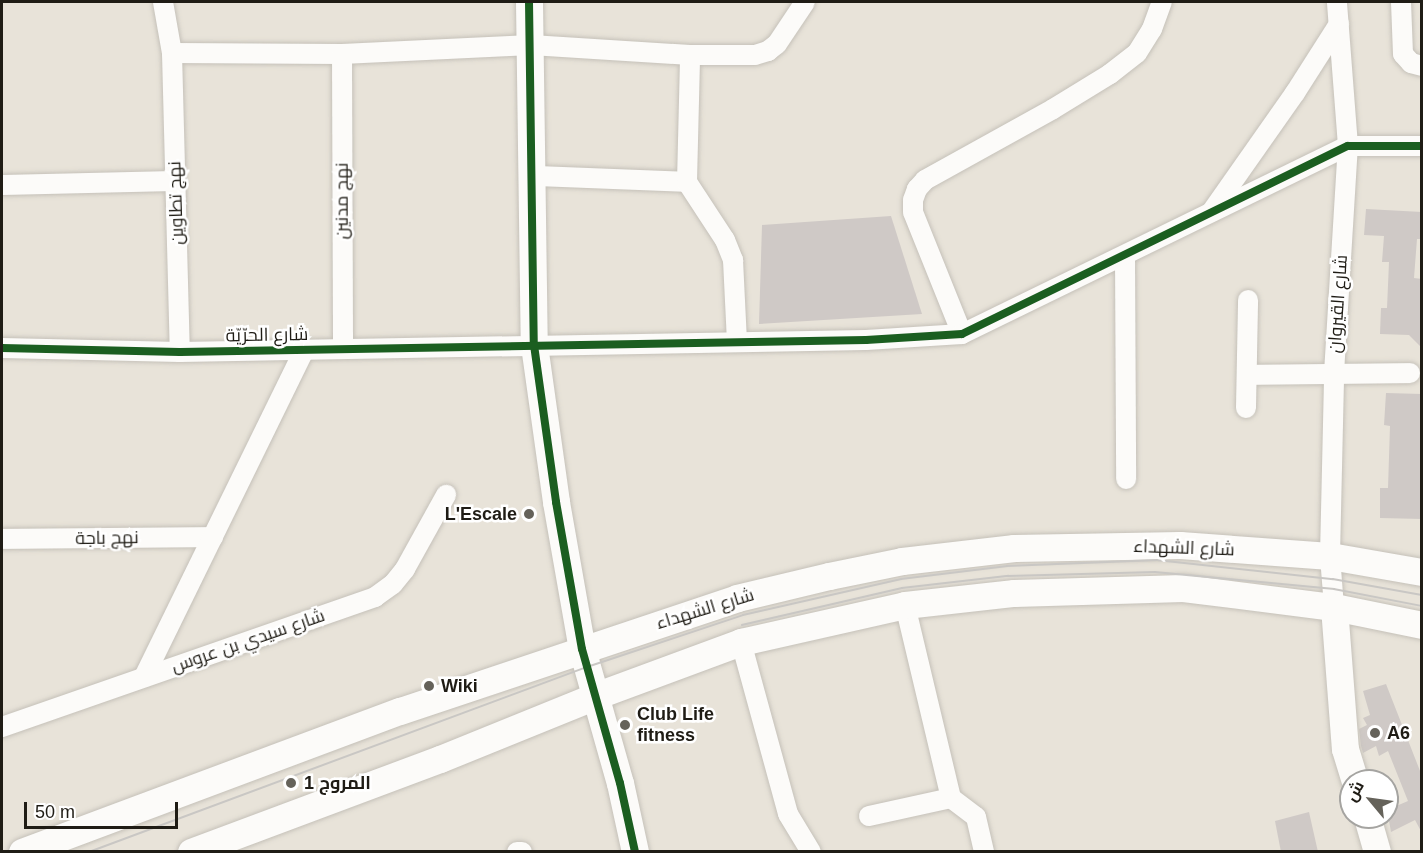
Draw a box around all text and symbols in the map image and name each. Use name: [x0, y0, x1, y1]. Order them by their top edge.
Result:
street label: نهج تطاوين: [164, 161, 188, 245]
street label: نهج مدنين: [331, 163, 353, 239]
street label: شارع القيروان: [1324, 254, 1352, 354]
street label: شارع الحرّيّة: [226, 323, 308, 347]
place label: L'Escale: [445, 503, 517, 525]
marker: L'Escale: [522, 507, 536, 521]
street label: نهج باجة: [75, 527, 139, 549]
street label: شارع الشهداء: [1133, 535, 1235, 561]
street label: شارع الشهداء: [653, 584, 757, 634]
street label: شارع سيدي بن عروس: [168, 605, 328, 677]
place label: Wiki: [441, 675, 478, 697]
marker: Wiki: [422, 679, 436, 693]
place label: Club Life fitness: [637, 704, 714, 746]
marker: Club Life fitness: [618, 718, 632, 732]
place label: A6: [1387, 722, 1410, 744]
marker: A6: [1368, 726, 1382, 740]
north arrow: [1339, 769, 1399, 829]
place label: المروج 1: [304, 772, 371, 794]
marker: المروج 1: [282, 774, 300, 792]
text: ش: [1342, 778, 1367, 804]
scale bar: [27, 790, 182, 828]
text: 50 m: [35, 802, 75, 822]

